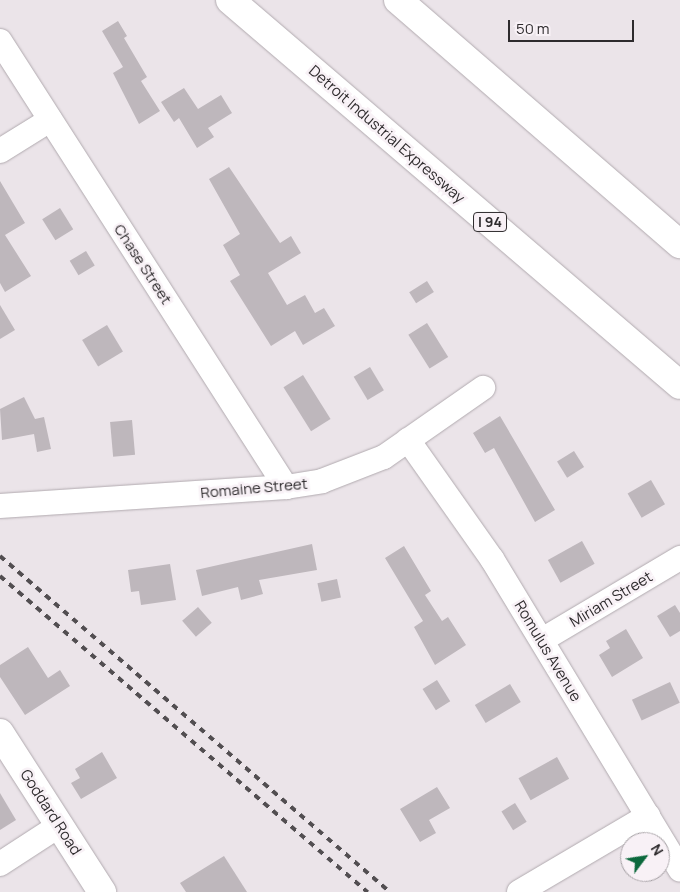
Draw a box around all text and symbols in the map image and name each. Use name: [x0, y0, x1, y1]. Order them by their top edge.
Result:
scale bar: [510, 10, 636, 42]
text: 50 m: [516, 18, 550, 39]
street label: Detroit Industrial Expressway: [305, 61, 469, 207]
road number: I 94: [472, 210, 508, 233]
street label: Chase Street: [110, 221, 176, 307]
street label: Romaine Street: [200, 474, 308, 502]
street label: Miriam Street: [566, 567, 656, 631]
street label: Romulus Avenue: [511, 597, 585, 705]
street label: Goddard Road: [17, 766, 85, 858]
north arrow: [620, 832, 670, 882]
text: N: [647, 840, 668, 859]

